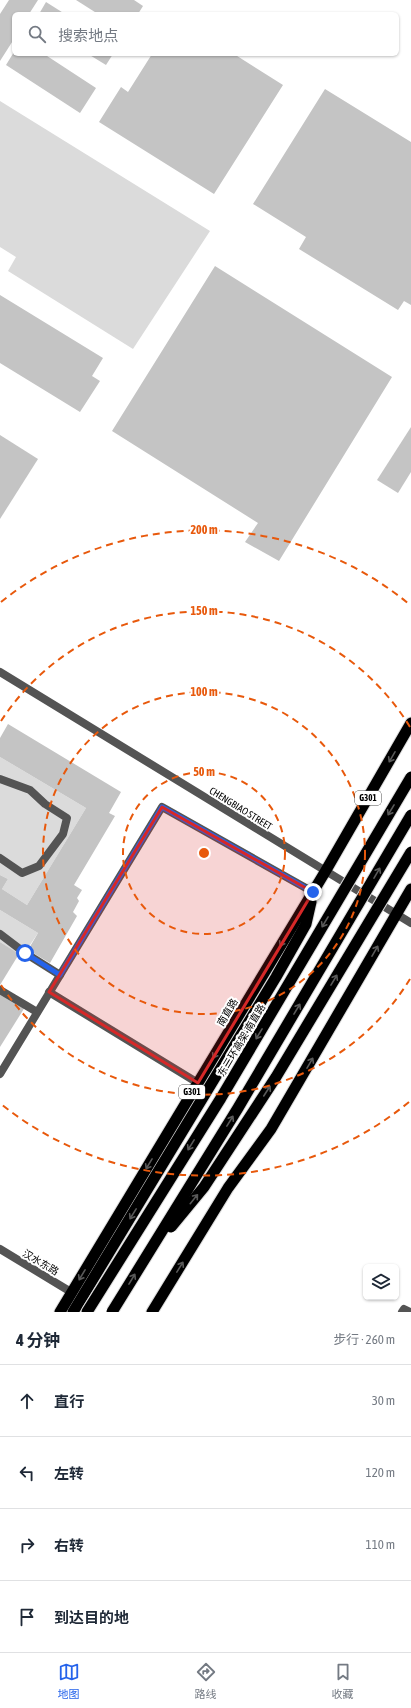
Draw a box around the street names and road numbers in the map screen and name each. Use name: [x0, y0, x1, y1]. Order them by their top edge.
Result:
street label: CHENGBIAO STREET: [207, 785, 275, 832]
road number: G301: [355, 791, 381, 805]
street label: 南直路: [215, 997, 240, 1028]
street label: 东二环高架-南直路: [215, 1002, 267, 1078]
road number: G301: [179, 1085, 205, 1099]
street label: 汉水东路: [21, 1247, 61, 1277]

